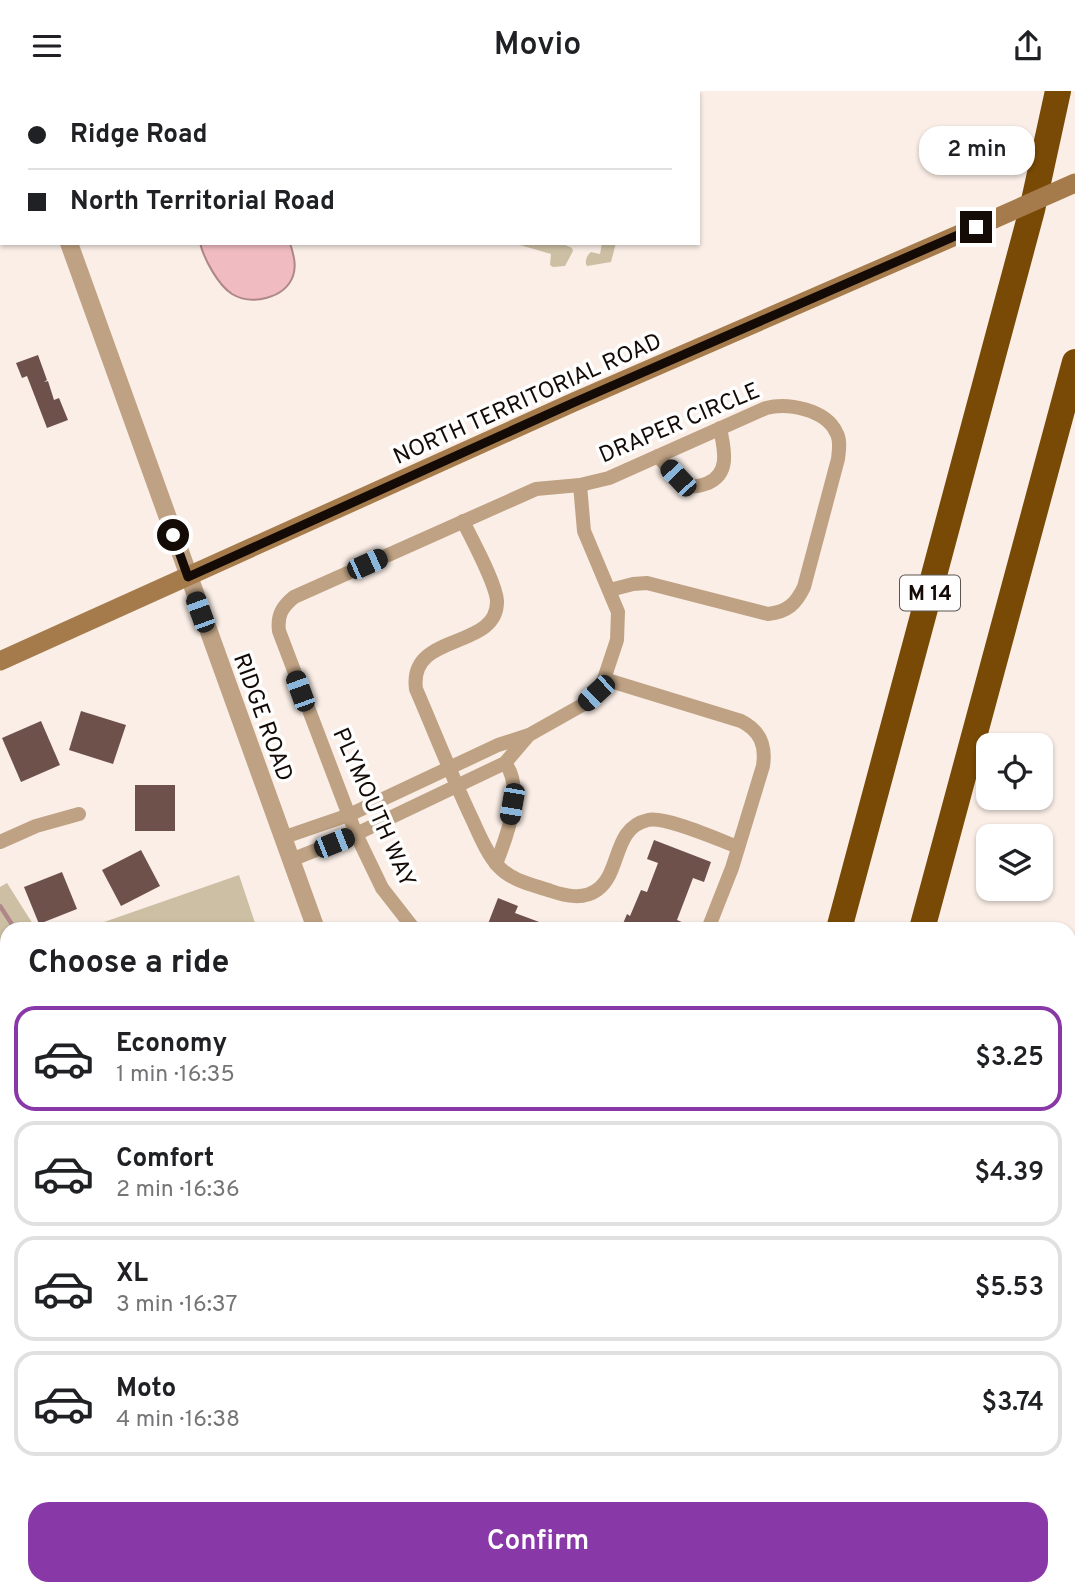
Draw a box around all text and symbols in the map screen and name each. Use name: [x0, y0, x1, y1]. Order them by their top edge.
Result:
text: Movio: [494, 26, 581, 66]
icon: menu: [28, 27, 66, 65]
icon: share: [1009, 27, 1047, 65]
text: Ridge Road: [70, 119, 208, 152]
callout: 2 min: [918, 125, 1034, 174]
text: 2 min: [947, 136, 1007, 165]
text: North Territorial Road: [70, 186, 335, 219]
route end: [960, 211, 992, 243]
street label: NORTH TERRITORIAL ROAD: [389, 328, 667, 473]
street label: DRAPER CIRCLE: [595, 377, 765, 471]
car: [656, 455, 701, 501]
route start: [157, 519, 189, 551]
car: [344, 546, 391, 582]
road number: M 14: [900, 575, 960, 611]
car: [183, 589, 218, 635]
street label: RIDGE ROAD: [225, 650, 298, 786]
car: [283, 668, 318, 714]
car: [574, 671, 619, 715]
street label: PLYMOUTH WAY: [325, 724, 421, 892]
map controls: [976, 733, 1053, 901]
button: locate: [976, 733, 1053, 810]
car: [499, 781, 526, 827]
button: layers: [976, 824, 1053, 901]
car: [311, 825, 358, 861]
text: Choose a ride: [28, 944, 229, 984]
icon: car: [32, 1027, 95, 1090]
text: Economy: [116, 1028, 227, 1061]
text: $3.25: [975, 1042, 1044, 1075]
text: 1 min · 16:35: [116, 1061, 235, 1090]
icon: car: [32, 1142, 95, 1205]
text: Comfort: [116, 1143, 214, 1176]
text: $4.39: [975, 1157, 1044, 1190]
text: 2 min · 16:36: [116, 1176, 240, 1205]
icon: car: [32, 1257, 95, 1320]
text: XL: [116, 1258, 148, 1291]
text: $5.53: [975, 1272, 1044, 1305]
text: 3 min · 16:37: [116, 1291, 237, 1320]
icon: car: [32, 1372, 95, 1435]
text: Moto: [116, 1373, 176, 1406]
text: $3.74: [981, 1387, 1044, 1420]
text: 4 min · 16:38: [116, 1406, 240, 1435]
button: Confirm: [28, 1502, 1048, 1582]

